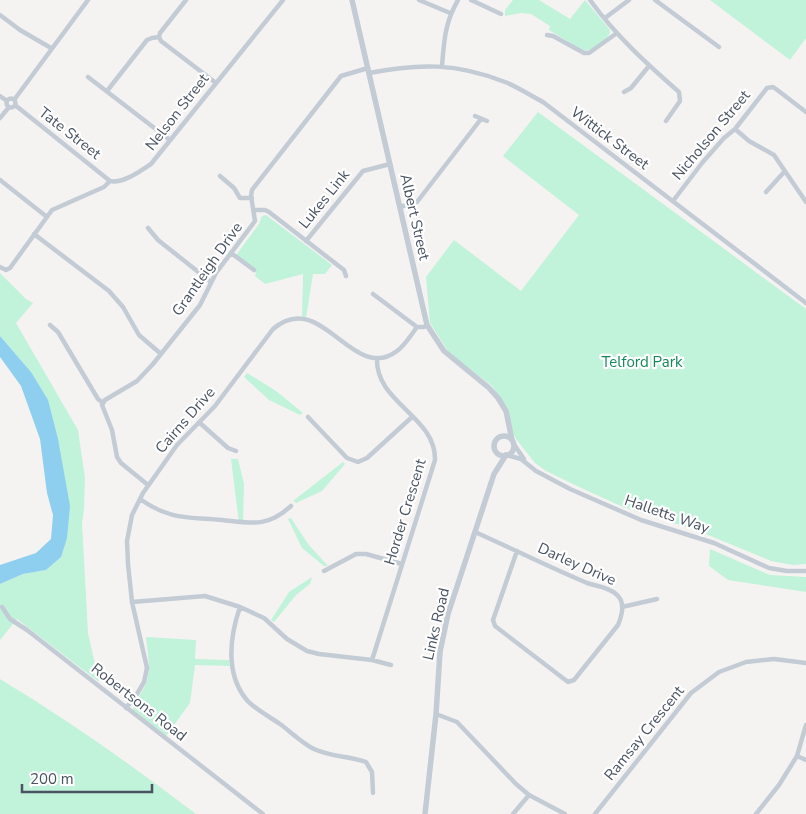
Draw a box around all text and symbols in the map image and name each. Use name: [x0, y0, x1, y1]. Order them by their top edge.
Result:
street label: Nelson Street: [141, 69, 214, 155]
street label: Nicholson Street: [667, 85, 755, 184]
street label: Tate Street: [35, 102, 106, 164]
street label: Wittick Street: [567, 102, 654, 174]
street label: Lukes Link: [294, 165, 354, 233]
street label: Albert Street: [395, 172, 435, 263]
street label: Grantleigh Drive: [167, 218, 247, 320]
park label: Telford Park: [601, 352, 683, 372]
street label: Cairns Drive: [151, 383, 219, 457]
street label: Horder Crescent: [379, 456, 431, 568]
street label: Halletts Way: [622, 490, 712, 538]
street label: Darley Drive: [535, 538, 619, 590]
street label: Links Road: [418, 586, 454, 662]
street label: Robertsons Road: [87, 658, 191, 746]
street label: Ramsay Crescent: [600, 681, 689, 785]
scale bar: [22, 762, 152, 794]
text: 200 m: [30, 769, 74, 789]

